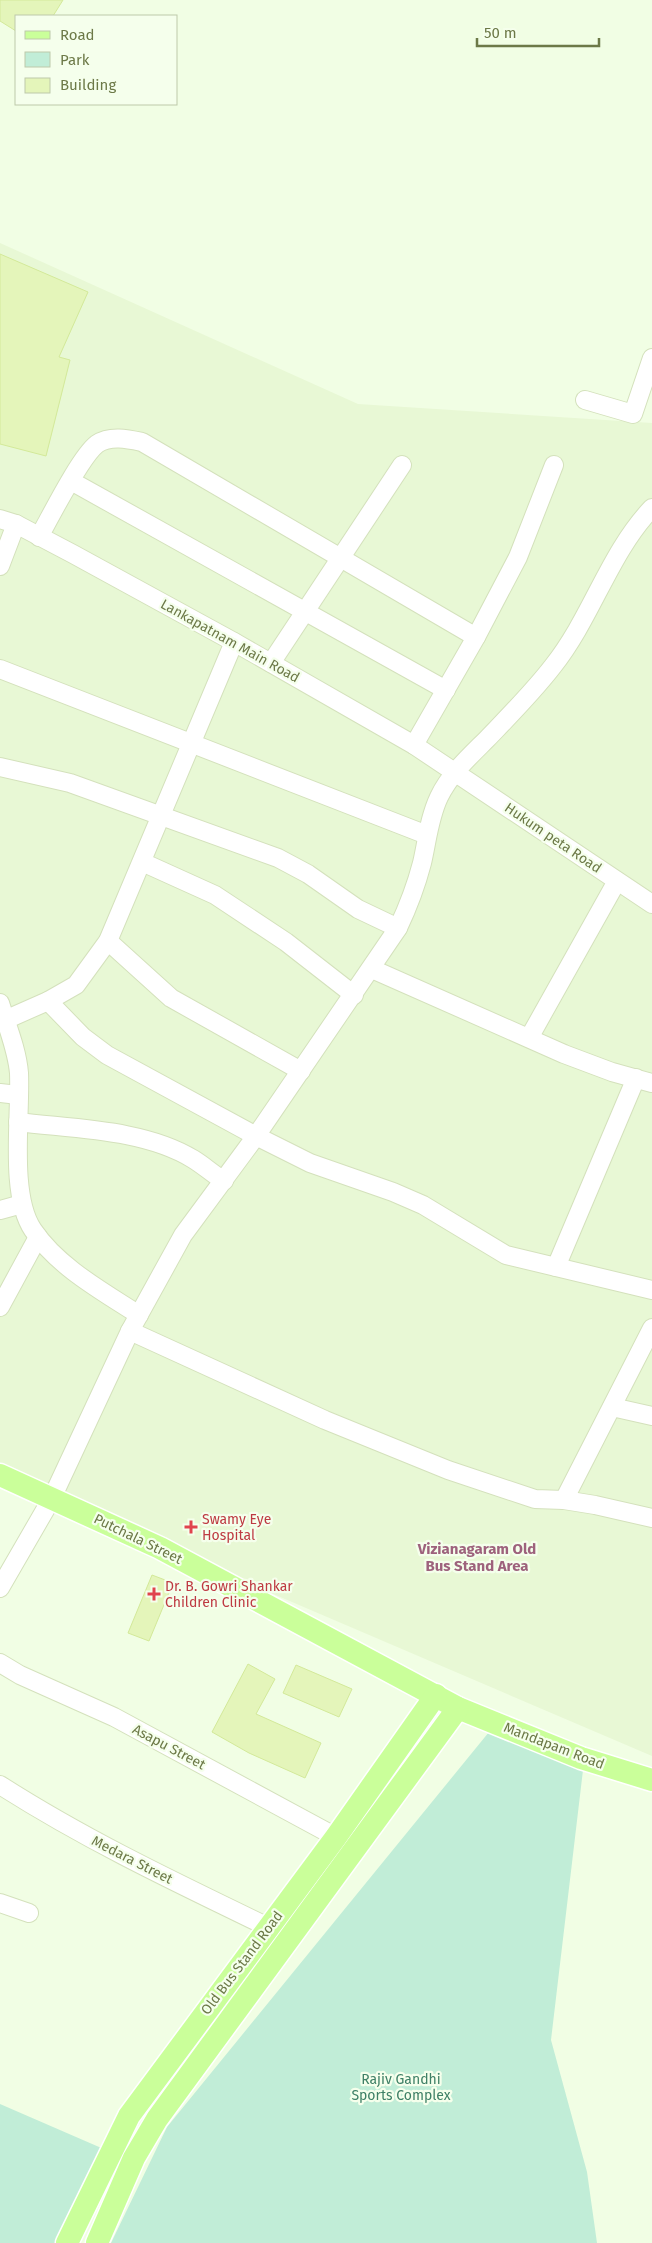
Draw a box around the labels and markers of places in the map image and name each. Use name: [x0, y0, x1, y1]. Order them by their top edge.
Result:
place label: Swamy Eye Hospital: [202, 1511, 271, 1544]
marker: Swamy Eye Hospital: [184, 1520, 198, 1534]
place label: Dr. B. Gowri Shankar Children Clinic: [165, 1578, 293, 1611]
marker: Dr. B. Gowri Shankar Children Clinic: [147, 1587, 161, 1601]

